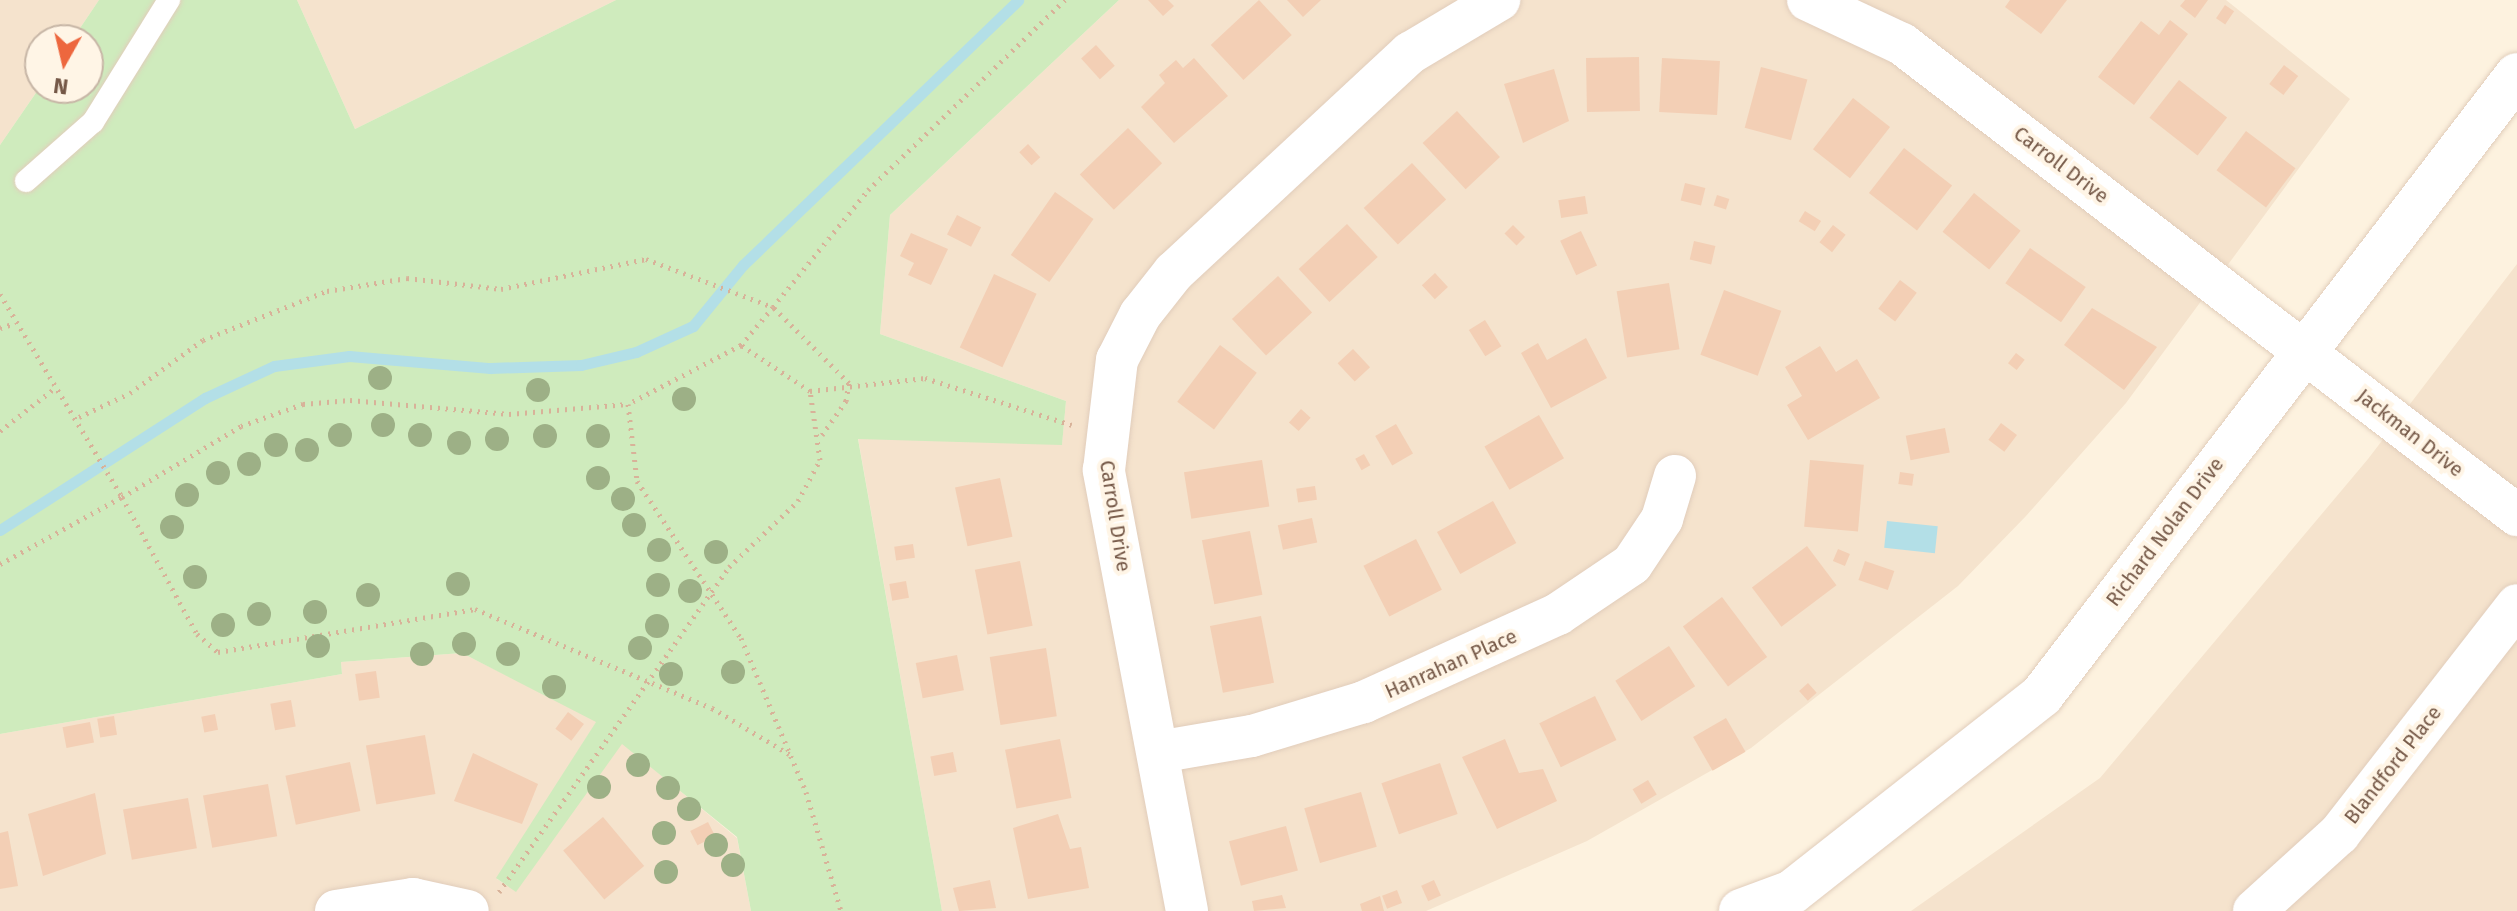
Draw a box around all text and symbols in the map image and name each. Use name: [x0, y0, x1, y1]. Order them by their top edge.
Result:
north arrow: [24, 24, 104, 104]
text: N: [52, 72, 70, 101]
street label: Carroll Drive: [2009, 122, 2113, 208]
street label: Jackman Drive: [2352, 384, 2468, 482]
street label: Richard Nolan Drive: [2101, 453, 2229, 611]
street label: Carroll Drive: [1094, 459, 1136, 573]
street label: Hanrahan Place: [1381, 624, 1521, 704]
street label: Blandford Place: [2339, 701, 2447, 829]

